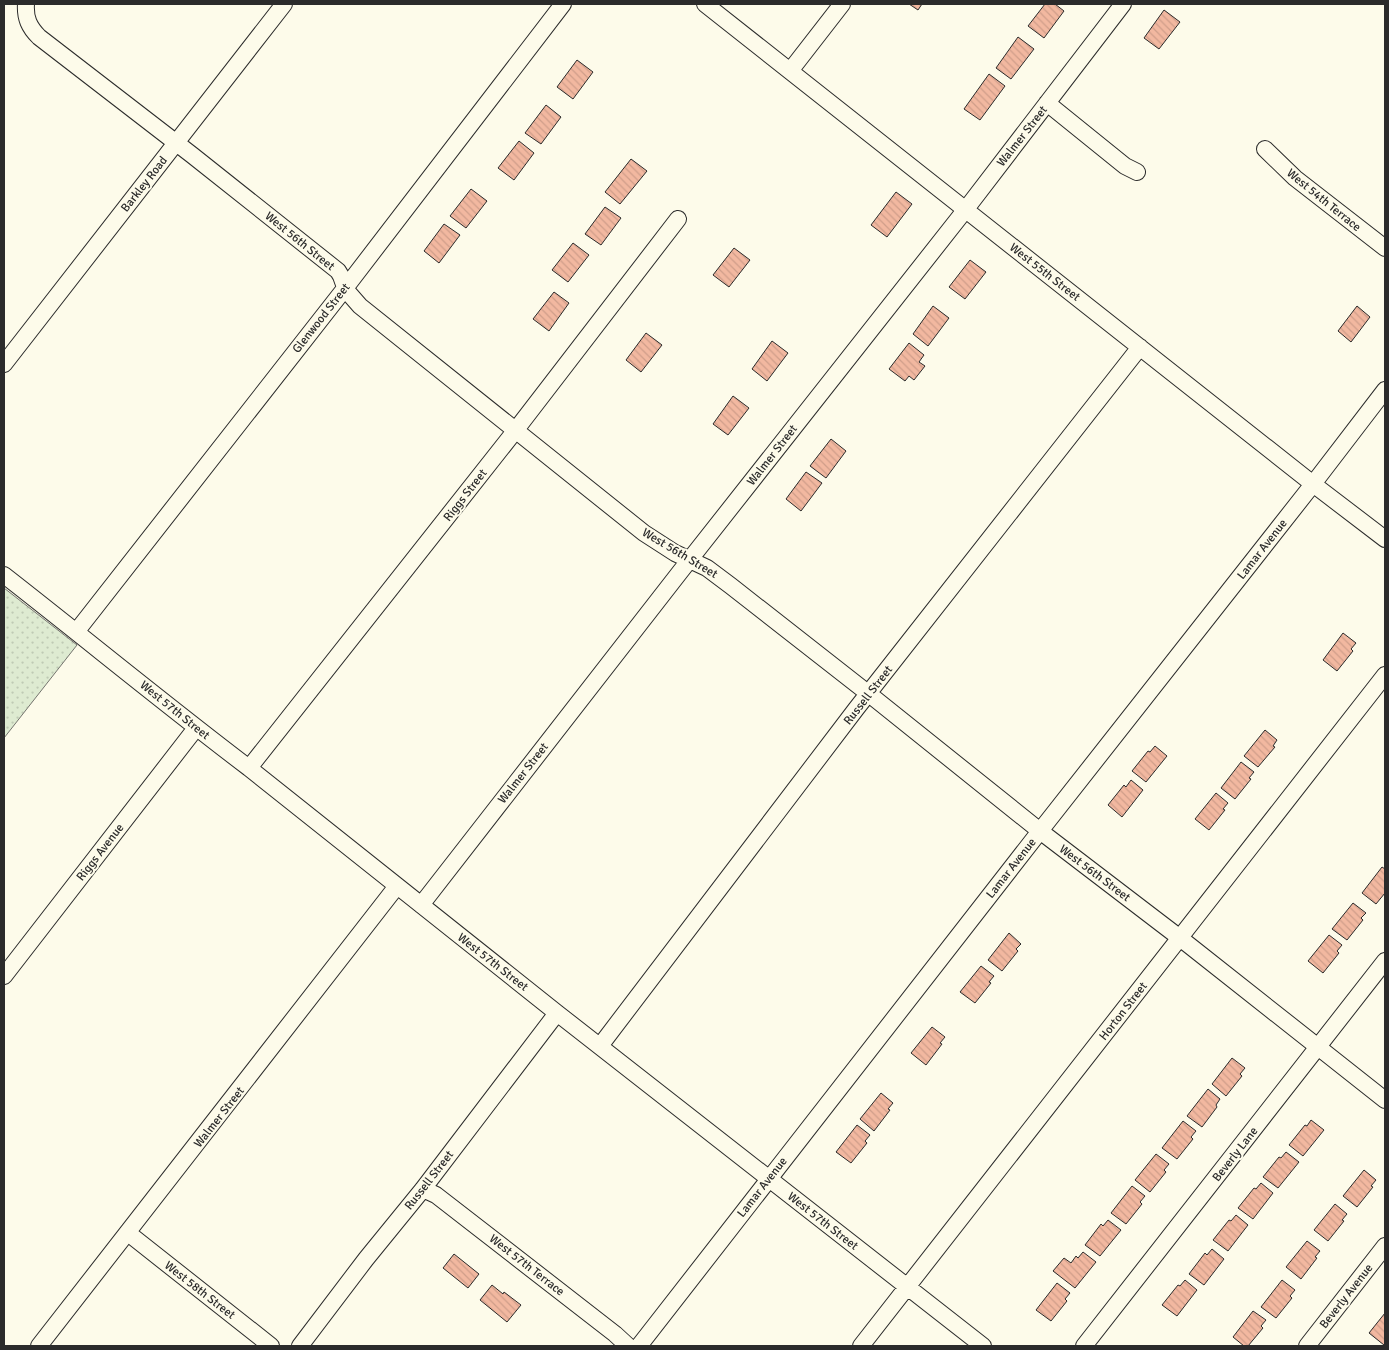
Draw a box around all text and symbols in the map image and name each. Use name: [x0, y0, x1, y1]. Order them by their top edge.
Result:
street label: Walmer Street: [994, 103, 1051, 170]
street label: Barkley Road: [118, 153, 171, 215]
street label: West 54th Terrace: [1283, 166, 1364, 235]
street label: West 56th Street: [262, 209, 338, 274]
street label: West 55th Street: [1006, 240, 1083, 305]
street label: Glenwood Street: [289, 280, 353, 356]
street label: Walmer Street: [744, 422, 801, 489]
street label: Riggs Street: [440, 466, 490, 524]
street label: Lamar Avenue: [1234, 516, 1291, 582]
street label: West 56th Street: [639, 525, 720, 582]
street label: Russell Street: [841, 663, 896, 728]
street label: West 57th Street: [137, 678, 213, 743]
street label: Walmer Street: [495, 740, 552, 807]
street label: Riggs Avenue: [73, 821, 127, 884]
street label: Lamar Avenue: [983, 835, 1040, 901]
street label: West 56th Street: [1056, 842, 1133, 905]
street label: West 57th Street: [454, 930, 531, 995]
street label: Horton Street: [1096, 979, 1151, 1043]
street label: Walmer Street: [191, 1084, 248, 1151]
street label: Beverly Lane: [1209, 1124, 1261, 1185]
street label: Russell Street: [402, 1148, 457, 1213]
street label: Lamar Avenue: [734, 1154, 791, 1220]
street label: West 57th Street: [784, 1189, 861, 1254]
street label: West 57th Terrace: [486, 1231, 567, 1299]
street label: West 58th Street: [161, 1258, 238, 1323]
street label: Beverly Avenue: [1316, 1261, 1376, 1332]

